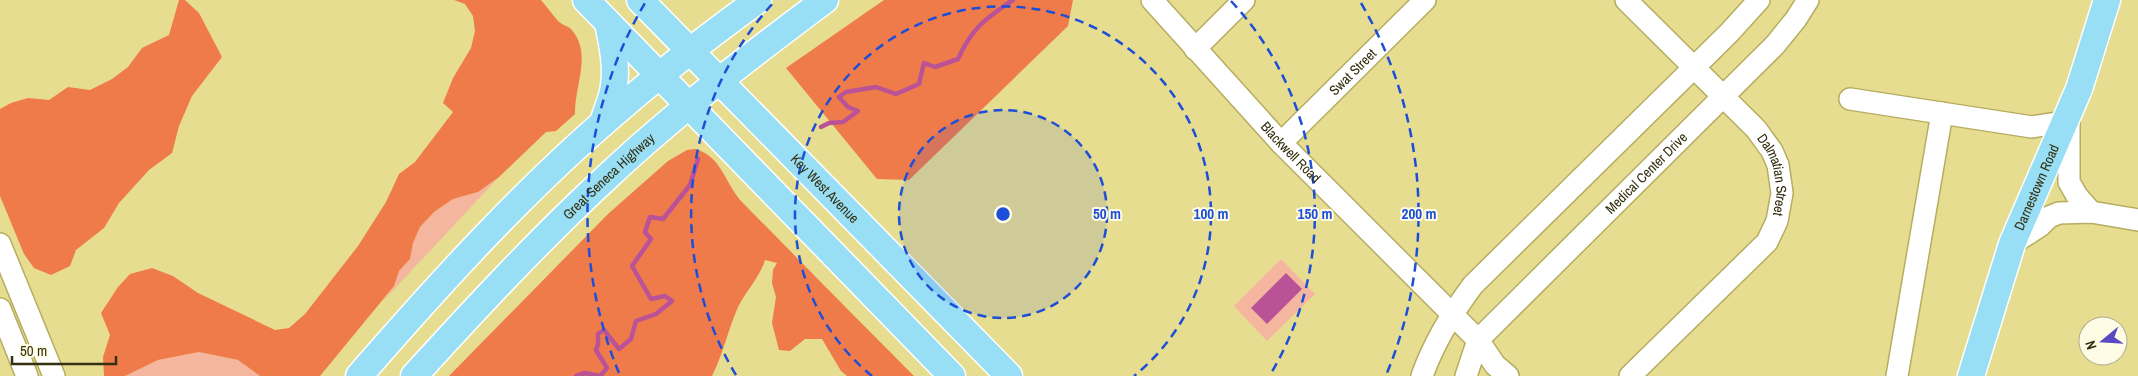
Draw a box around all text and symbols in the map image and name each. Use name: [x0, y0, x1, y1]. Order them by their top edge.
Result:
street label: Swat Street: [1325, 44, 1380, 99]
street label: Blackwell Road: [1257, 118, 1325, 187]
street label: Medical Center Drive: [1601, 128, 1691, 218]
street label: Great Seneca Highway: [559, 129, 658, 223]
street label: Dalmatian Street: [1753, 130, 1791, 217]
street label: Darnestown Road: [2010, 141, 2063, 233]
street label: Key West Avenue: [787, 150, 863, 227]
text: 50 m: [1093, 203, 1121, 224]
text: 100 m: [1194, 203, 1228, 224]
text: 150 m: [1298, 203, 1332, 224]
text: 200 m: [1402, 203, 1436, 224]
centre of rings: [994, 205, 1012, 223]
north arrow: [2078, 316, 2128, 366]
scale bar: [12, 334, 116, 366]
text: N: [2081, 338, 2100, 352]
text: 50 m: [20, 340, 47, 361]

